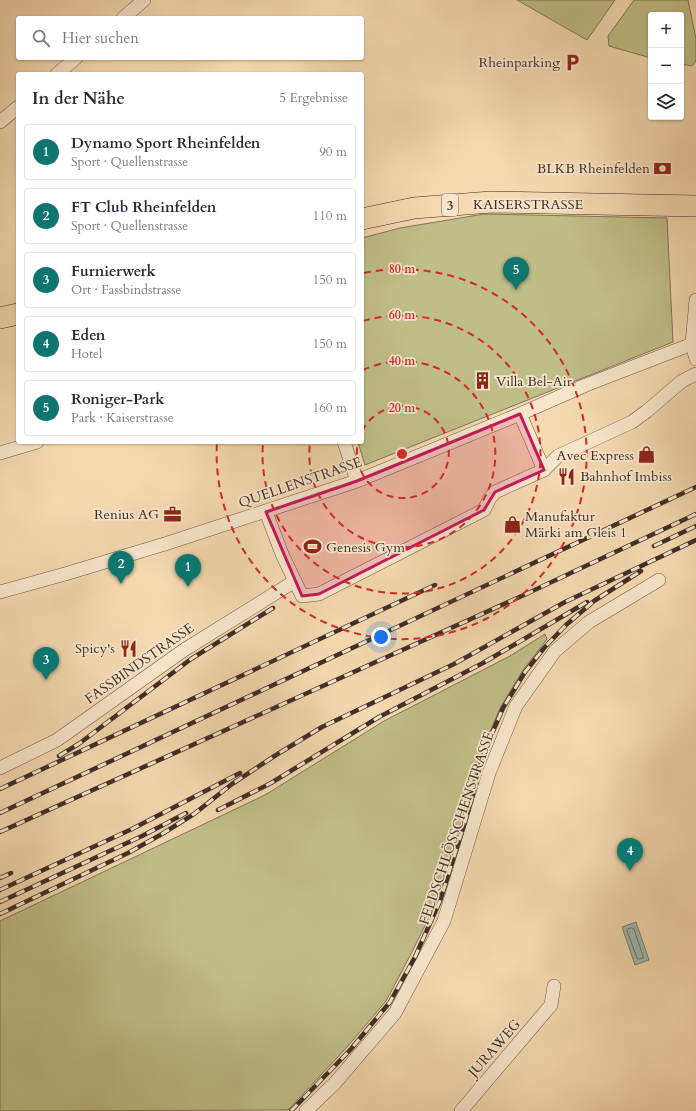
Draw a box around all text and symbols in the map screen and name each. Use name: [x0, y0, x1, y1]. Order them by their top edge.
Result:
map controls: [648, 12, 684, 120]
button: +: [648, 12, 684, 48]
search box: [16, 16, 364, 60]
icon: search: [30, 27, 52, 49]
text: Hier suchen: [62, 28, 139, 48]
button: −: [648, 48, 684, 84]
parking icon: Rheinparking: [563, 52, 583, 72]
place label: Rheinparking: [479, 53, 560, 72]
button: layers: [648, 84, 684, 120]
text: In der Nähe: [32, 87, 125, 110]
text: 5 Ergebnisse: [279, 89, 348, 107]
text: Dynamo Sport Rheinfelden: [71, 133, 261, 153]
text: 1: [43, 143, 49, 161]
text: 90 m: [319, 143, 347, 161]
text: Sport · Quellenstrasse: [71, 153, 188, 171]
bank icon: BLKB Rheinfelden: [653, 158, 673, 178]
place label: BLKB Rheinfelden: [537, 159, 650, 178]
road number: 3: [442, 194, 458, 216]
street label: KAISERSTRASSE: [473, 195, 583, 214]
text: FT Club Rheinfelden: [71, 197, 216, 217]
text: 2: [43, 207, 49, 225]
text: 110 m: [313, 207, 347, 225]
text: Sport · Quellenstrasse: [71, 217, 188, 235]
pin: 5: [503, 257, 529, 290]
text: Furnierwerk: [71, 261, 156, 281]
text: 80 m: [389, 261, 416, 277]
text: 3: [43, 271, 49, 289]
text: 150 m: [313, 271, 347, 289]
text: Ort · Fassbindstrasse: [71, 281, 181, 299]
text: 60 m: [389, 307, 416, 323]
text: Eden: [71, 325, 105, 345]
text: 4: [43, 335, 49, 353]
text: 150 m: [313, 335, 347, 353]
text: Hotel: [71, 345, 102, 363]
text: 40 m: [389, 353, 416, 369]
building icon: Villa Bel-Air: [473, 371, 493, 391]
place label: Villa Bel-Air: [496, 372, 573, 391]
text: Roniger-Park: [71, 389, 165, 409]
text: 5: [43, 399, 49, 417]
text: 160 m: [313, 399, 347, 417]
text: 20 m: [389, 400, 416, 416]
text: Park · Kaiserstrasse: [71, 409, 174, 427]
shop icon: Avec Express: [637, 445, 657, 465]
place label: Avec Express: [557, 446, 634, 465]
centre of rings: [395, 447, 409, 461]
street label: QUELLENSTRASSE: [236, 452, 365, 513]
restaurant icon: Bahnhof Imbiss: [557, 466, 577, 486]
place label: Bahnhof Imbiss: [580, 467, 672, 486]
office icon: Renius AG: [162, 504, 182, 524]
place label: Renius AG: [94, 505, 159, 524]
place label: Manufaktur Märki am Gleis 1: [525, 507, 627, 542]
shop icon: Manufaktur Märki am Gleis 1: [502, 514, 522, 534]
sports icon: Genesis Gym: [303, 537, 323, 557]
place label: Genesis Gym: [326, 538, 405, 557]
pin: 2: [108, 551, 134, 584]
pin: 1: [175, 554, 201, 587]
street label: FASSBINDSTRASSE: [81, 618, 198, 708]
your location: [371, 627, 391, 647]
restaurant icon: Spicy's: [118, 638, 138, 658]
place label: Spicy's: [75, 639, 115, 658]
pin: 3: [33, 647, 59, 680]
street label: FELDSCHLÖSSCHENSTRASSE: [414, 729, 499, 927]
pin: 4: [617, 838, 643, 871]
street label: JURAWEG: [463, 1015, 525, 1083]

